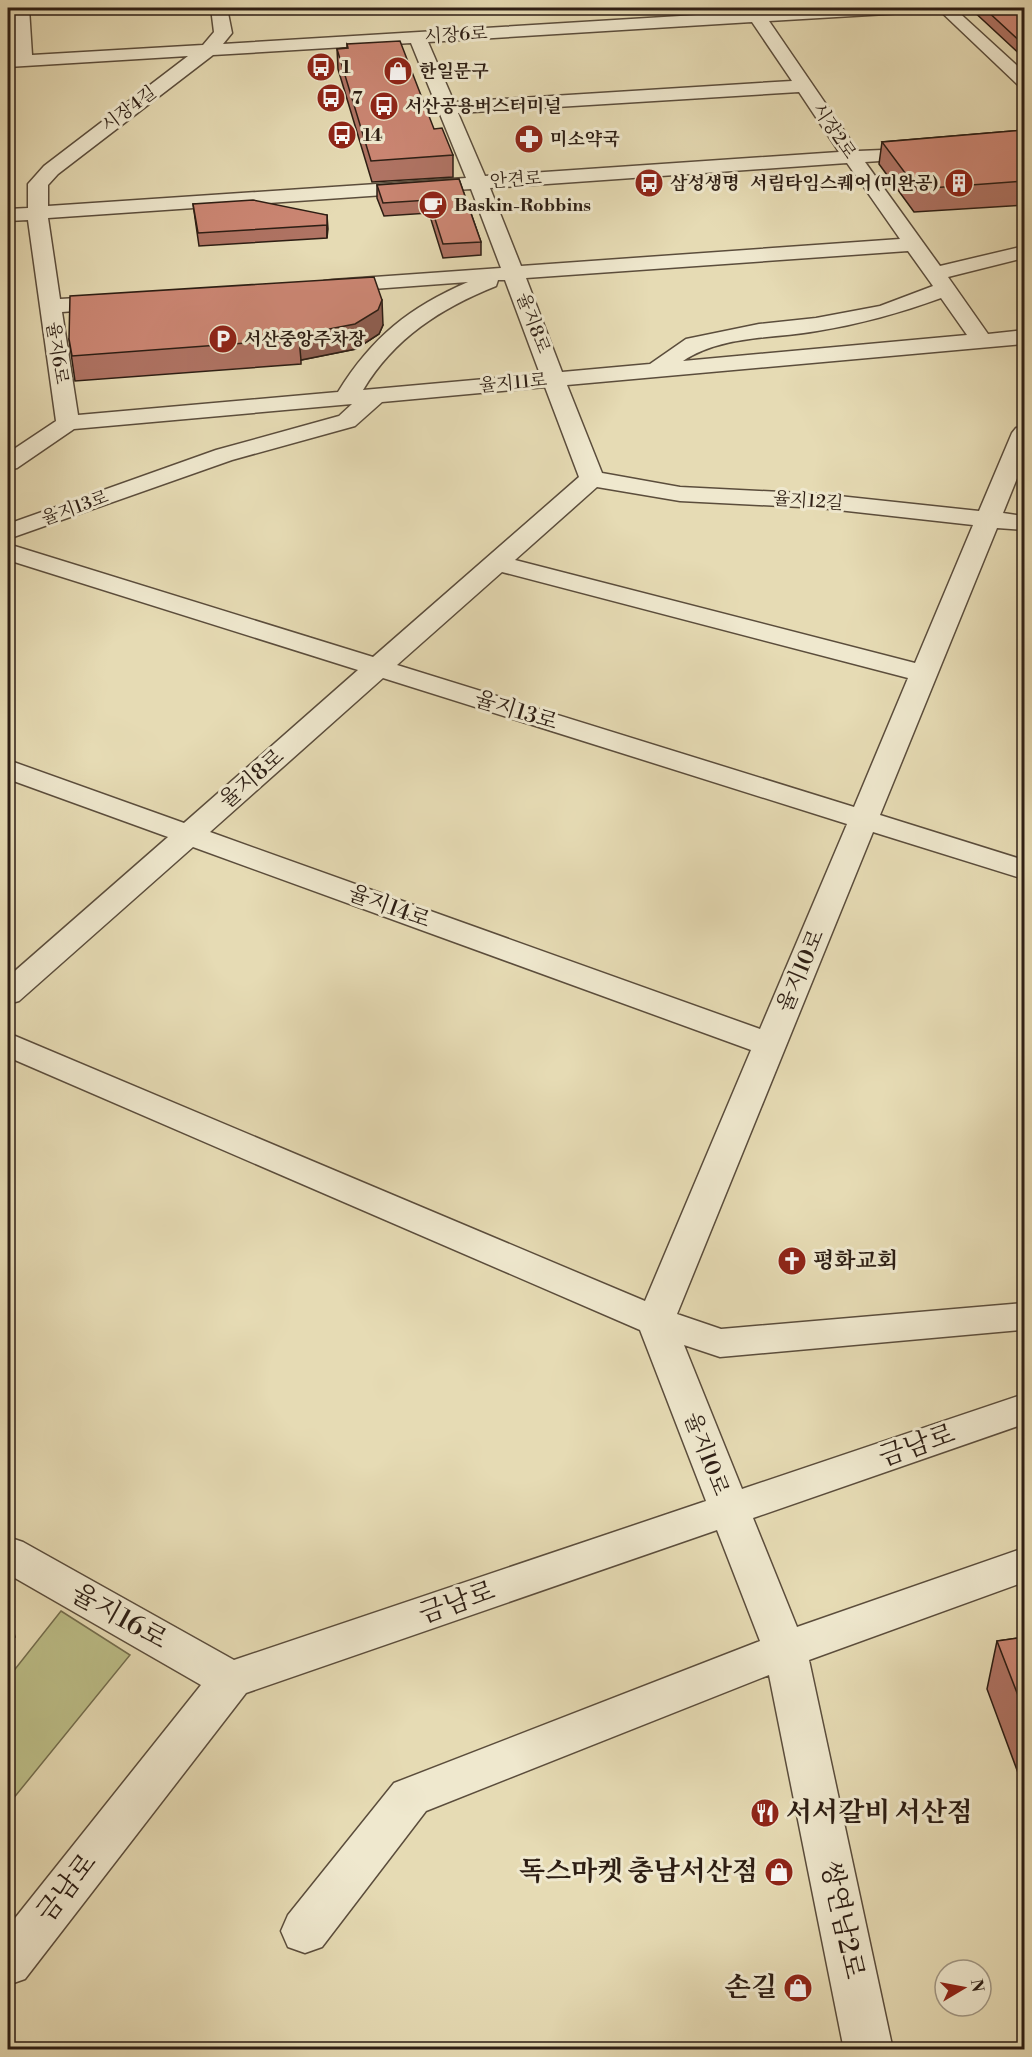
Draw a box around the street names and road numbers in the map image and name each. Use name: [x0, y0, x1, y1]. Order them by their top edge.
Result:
street label: 시장6로: [424, 22, 488, 48]
street label: 시장4길: [97, 81, 161, 137]
street label: 시장2로: [807, 99, 861, 163]
street label: 안견로: [489, 167, 543, 193]
street label: 율지8로: [511, 289, 555, 357]
street label: 율지6로: [41, 320, 73, 386]
street label: 율지11로: [478, 369, 548, 397]
street label: 율지13로: [38, 485, 112, 531]
street label: 율지12길: [772, 487, 844, 515]
street label: 율지13로: [471, 686, 561, 736]
street label: 율지8로: [214, 743, 290, 815]
street label: 율지14로: [344, 880, 434, 934]
street label: 율지10로: [772, 926, 830, 1016]
street label: 율지10로: [678, 1408, 734, 1500]
street label: 금남로: [874, 1417, 960, 1475]
street label: 금남로: [414, 1574, 500, 1632]
street label: 율지16로: [65, 1577, 173, 1657]
street label: 금남로: [30, 1847, 104, 1929]
street label: 쌍연남2로: [813, 1858, 871, 1982]

